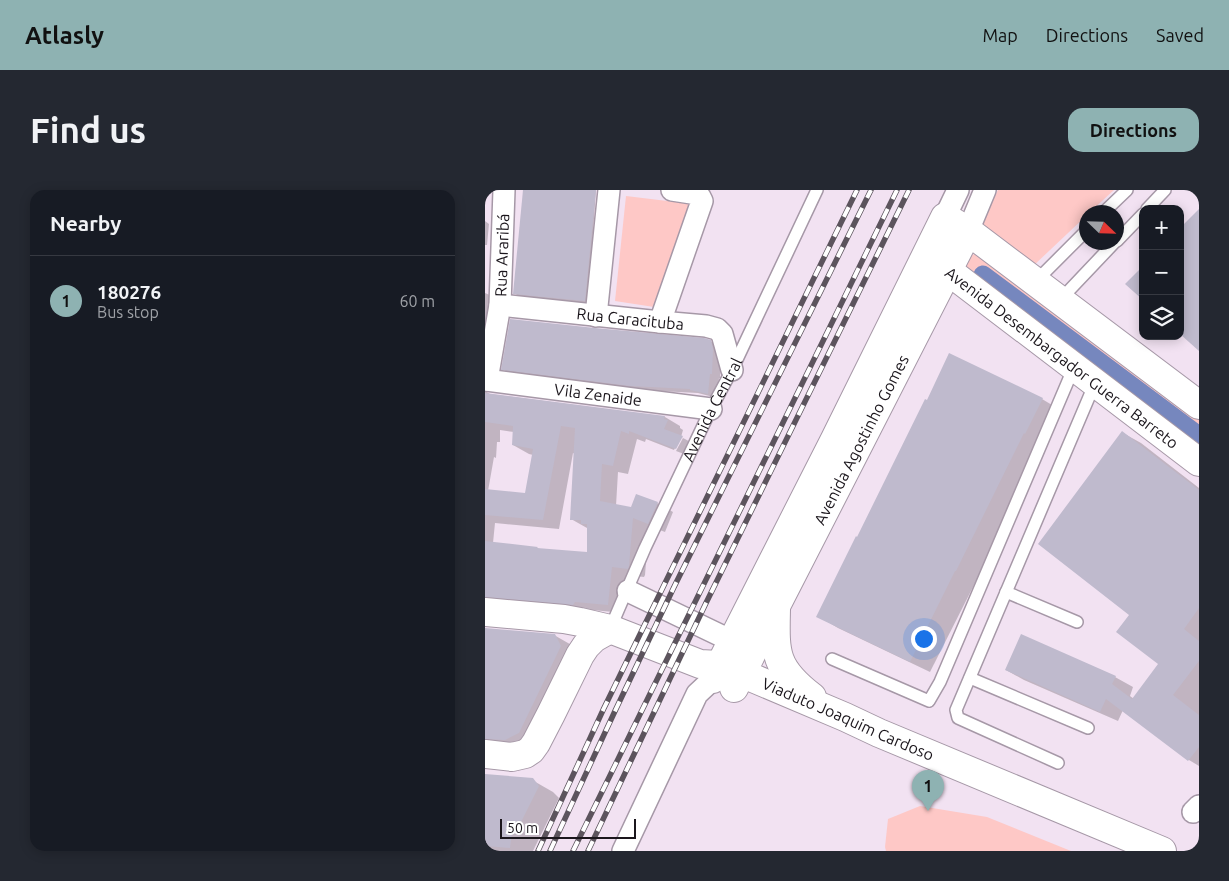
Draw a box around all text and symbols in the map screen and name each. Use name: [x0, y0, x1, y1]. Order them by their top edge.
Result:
text: Atlasly: [25, 22, 104, 49]
text: Map: [982, 25, 1018, 45]
text: Directions: [1046, 25, 1128, 45]
text: Saved: [1156, 25, 1204, 45]
button: Directions: [1068, 108, 1199, 152]
text: Find us: [30, 110, 146, 150]
north arrow: [1079, 205, 1124, 250]
map controls: [1139, 205, 1184, 340]
button: +: [1139, 205, 1184, 250]
text: Nearby: [50, 211, 121, 235]
street label: Rua Araribá: [491, 213, 512, 297]
button: −: [1139, 250, 1184, 295]
street label: Avenida Desembargador Guerra Barreto: [942, 263, 1182, 452]
text: 180276: [97, 281, 161, 303]
text: 1: [61, 292, 71, 310]
text: 60 m: [399, 292, 435, 310]
button: layers: [1139, 295, 1184, 340]
text: Bus stop: [97, 303, 159, 321]
street label: Rua Caracituba: [576, 304, 685, 333]
street label: Avenida Agostinho Gomes: [810, 352, 912, 528]
street label: Avenida Central: [678, 355, 745, 464]
street label: Vila Zenaide: [553, 380, 643, 409]
your location: [911, 626, 937, 652]
street label: Viaduto Joaquim Cardoso: [760, 674, 937, 764]
pin: 1: [912, 770, 944, 811]
scale bar: [500, 816, 636, 839]
text: 50 m: [507, 820, 538, 836]

